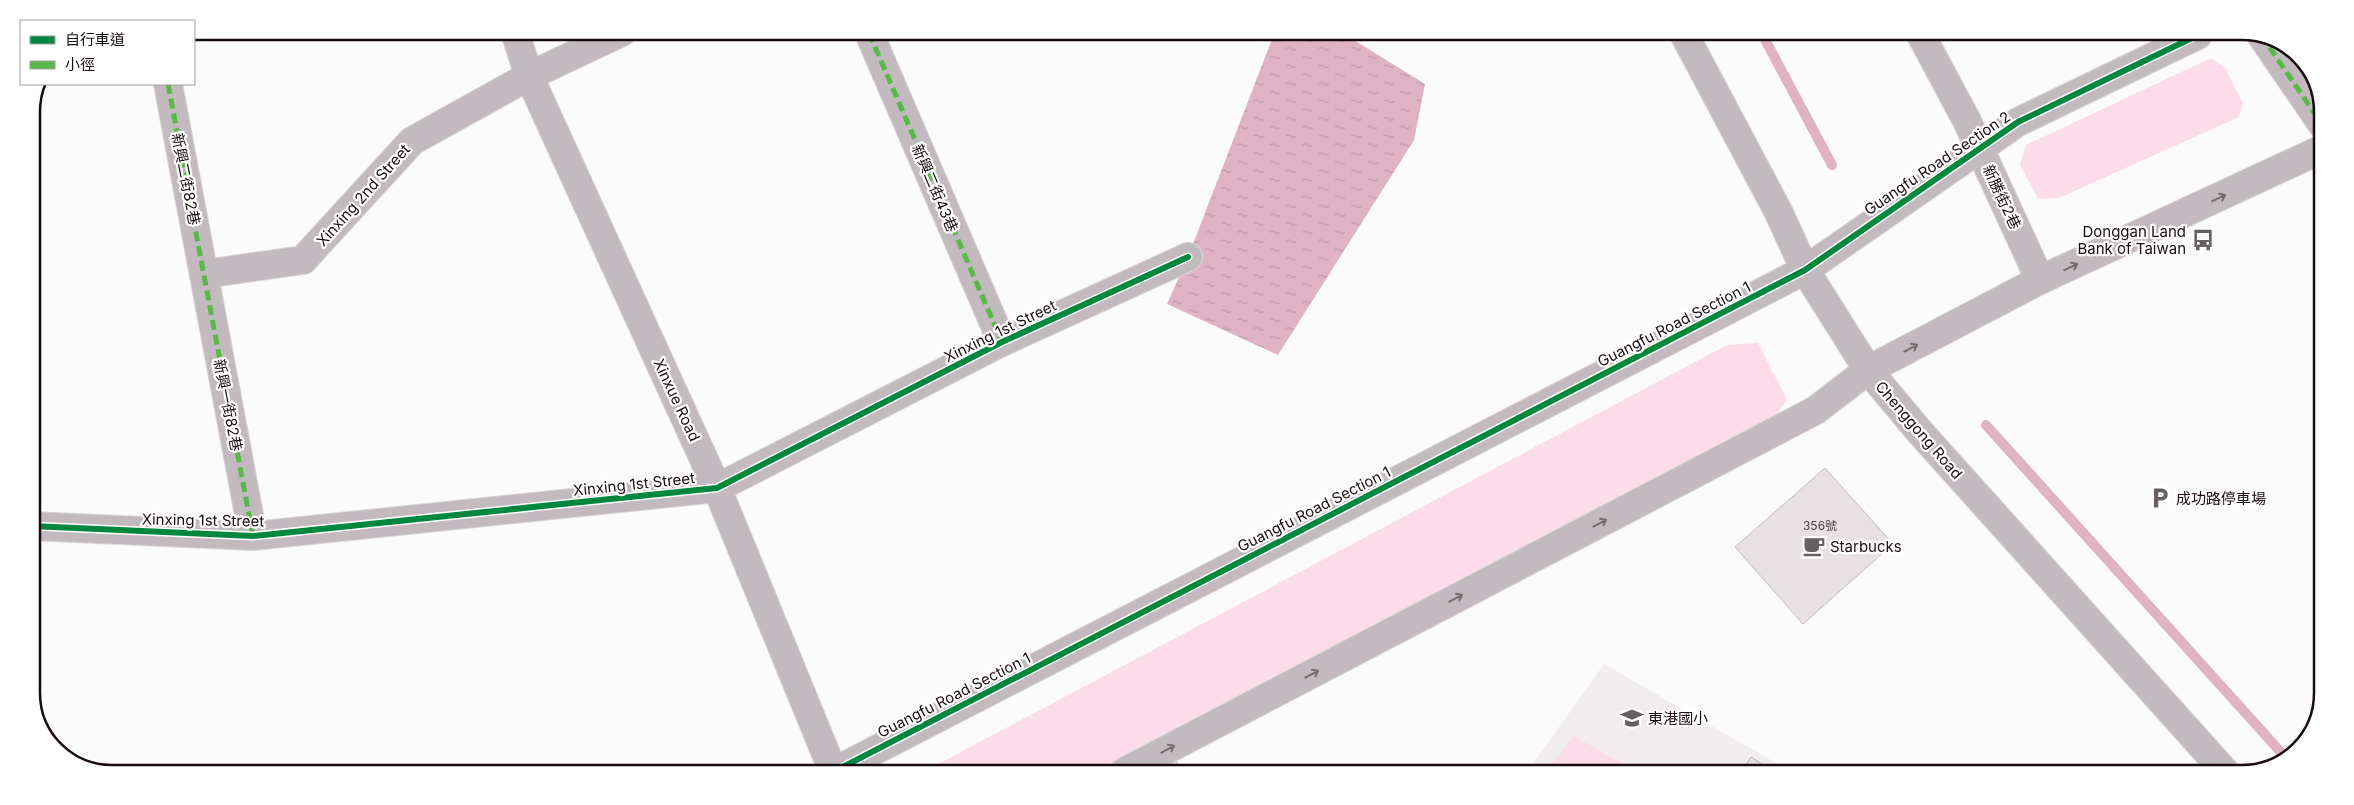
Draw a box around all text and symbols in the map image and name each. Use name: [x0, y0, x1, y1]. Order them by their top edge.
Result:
legend: [20, 20, 195, 85]
text: 自行車道: [65, 30, 125, 49]
text: 小徑: [65, 55, 95, 74]
street label: Guangfu Road Section 2: [1860, 107, 2014, 219]
street label: 新興二街82巷: [168, 131, 204, 227]
street label: Xinxing 2nd Street: [312, 140, 414, 250]
street label: 新興二街43巷: [908, 141, 962, 235]
street label: 新勝街2巷: [1979, 162, 2025, 232]
one-way arrow: [2211, 192, 2226, 202]
place label: Donggan Land Bank of Taiwan: [2077, 222, 2186, 258]
bus stop icon: Donggan Land Bank of Taiwan: [2190, 227, 2216, 253]
one-way arrow: [2063, 261, 2078, 271]
street label: Guangfu Road Section 1: [1594, 277, 1754, 371]
street label: Xinxing 1st Street: [941, 296, 1059, 366]
one-way arrow: [1903, 343, 1918, 352]
street label: Xinxue Road: [650, 356, 704, 444]
street label: 新興一街82巷: [210, 357, 246, 453]
street label: Chenggong Road: [1871, 377, 1967, 483]
street label: Guangfu Road Section 1: [1234, 462, 1394, 556]
street label: Xinxing 1st Street: [572, 468, 696, 500]
parking icon: 成功路停車場: [2147, 485, 2173, 511]
place label: 成功路停車場: [2176, 489, 2266, 508]
street label: Xinxing 1st Street: [142, 509, 264, 531]
one-way arrow: [1592, 518, 1607, 528]
house number: 356號: [1803, 518, 1837, 533]
cafe icon: Starbucks: [1801, 533, 1827, 559]
place label: Starbucks: [1830, 537, 1902, 556]
one-way arrow: [1448, 593, 1462, 603]
street label: Guangfu Road Section 1: [874, 648, 1034, 742]
one-way arrow: [1304, 669, 1319, 679]
school or university icon: 東港國小: [1619, 705, 1645, 731]
place label: 東港國小: [1648, 709, 1708, 728]
one-way arrow: [1160, 744, 1175, 754]

